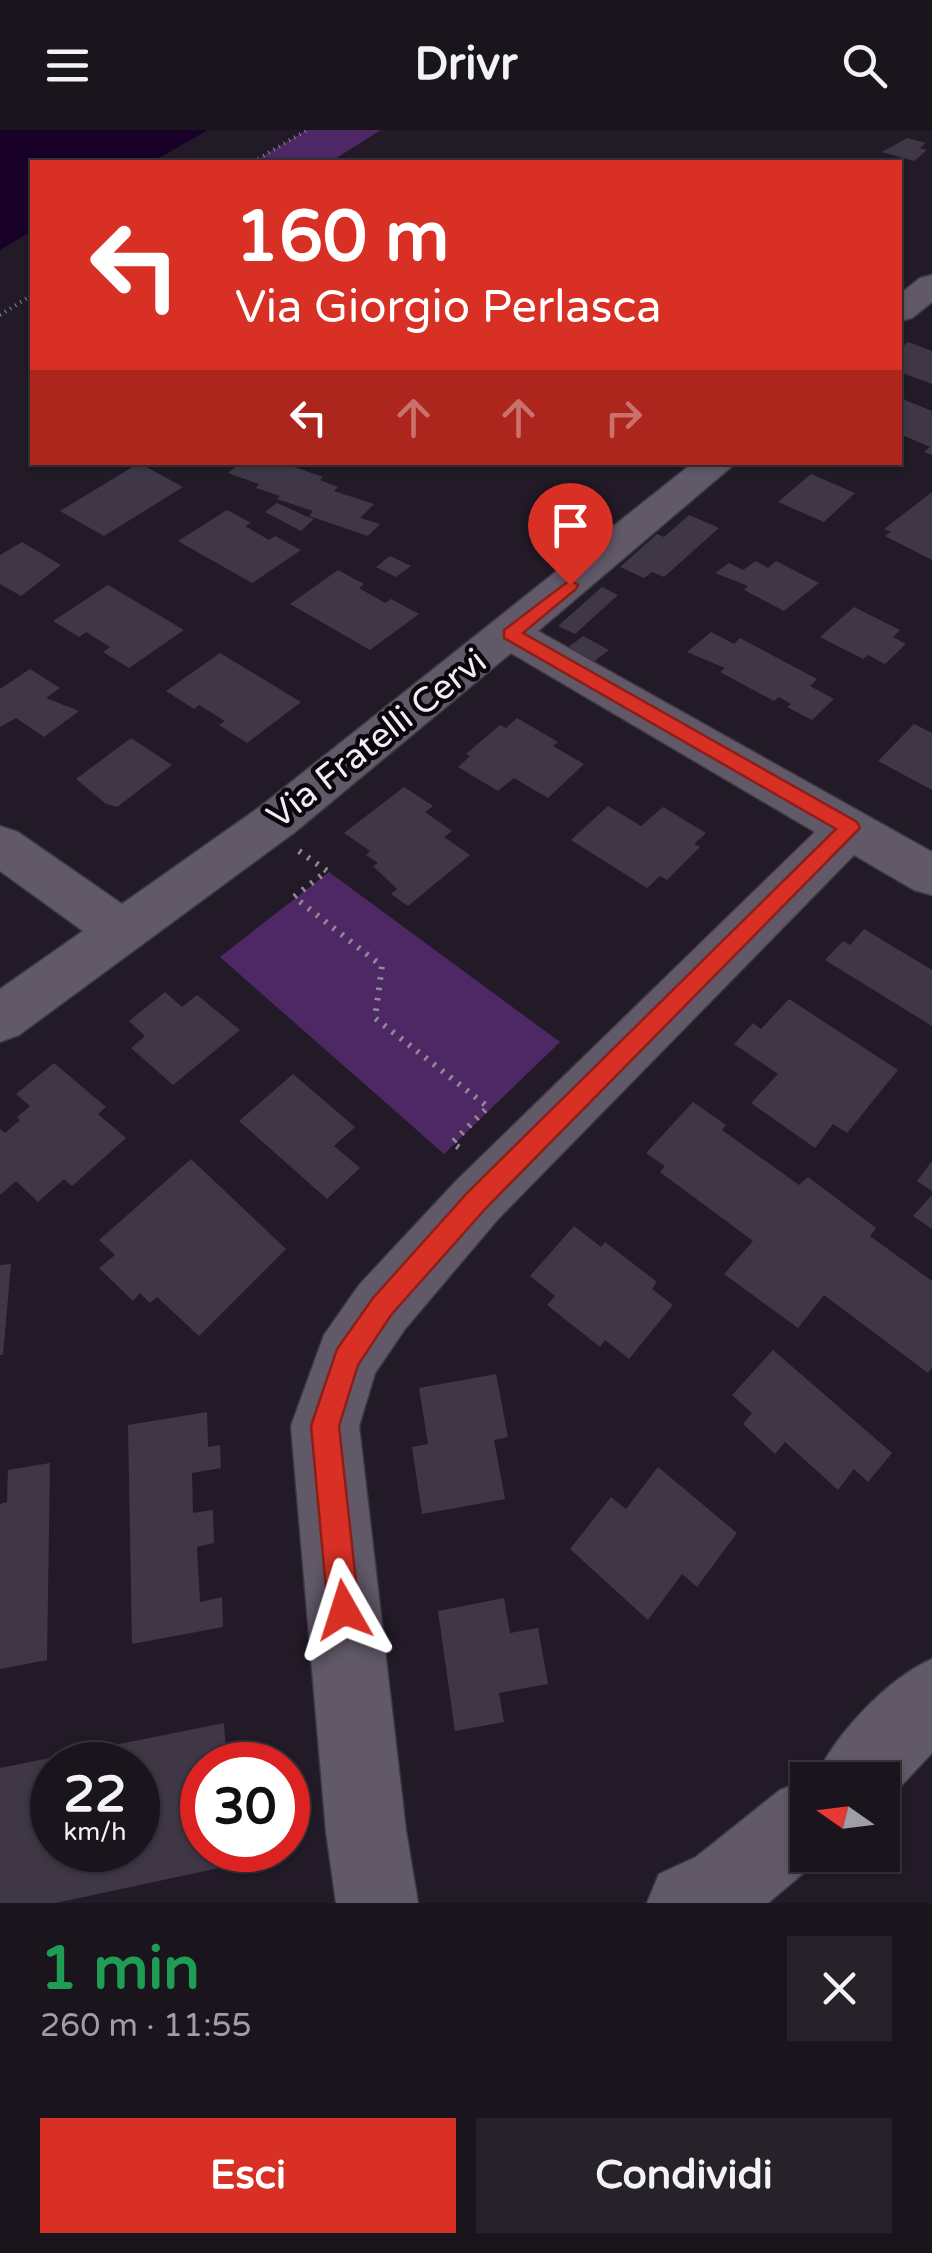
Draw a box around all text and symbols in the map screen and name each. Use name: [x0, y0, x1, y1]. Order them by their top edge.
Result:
icon: menu: [40, 38, 95, 93]
text: Drivr: [415, 38, 517, 92]
icon: search: [837, 38, 892, 93]
text: 160 m: [235, 196, 449, 280]
icon: left: [70, 200, 200, 330]
text: Via Giorgio Perlasca: [235, 281, 662, 335]
icon: left: [281, 390, 336, 445]
icon: ahead: [386, 390, 441, 445]
icon: ahead: [491, 390, 546, 445]
icon: right: [596, 390, 651, 445]
pin: [528, 483, 613, 586]
icon: arrive: [543, 498, 598, 553]
street label: Via Fratelli Cervi: [259, 640, 495, 838]
position arrow: [292, 1558, 396, 1662]
speed limit sign: 30: [180, 1742, 310, 1872]
north arrow: [790, 1762, 900, 1872]
map controls: [790, 1762, 900, 1872]
text: 22: [64, 1765, 126, 1825]
text: km/h: [64, 1817, 126, 1847]
text: 1 min: [40, 1933, 200, 2005]
button: close: [787, 1936, 892, 2041]
text: 260 m · 11:55: [40, 2007, 252, 2045]
button: Esci: [40, 2118, 456, 2233]
button: Condividi: [476, 2118, 892, 2233]

